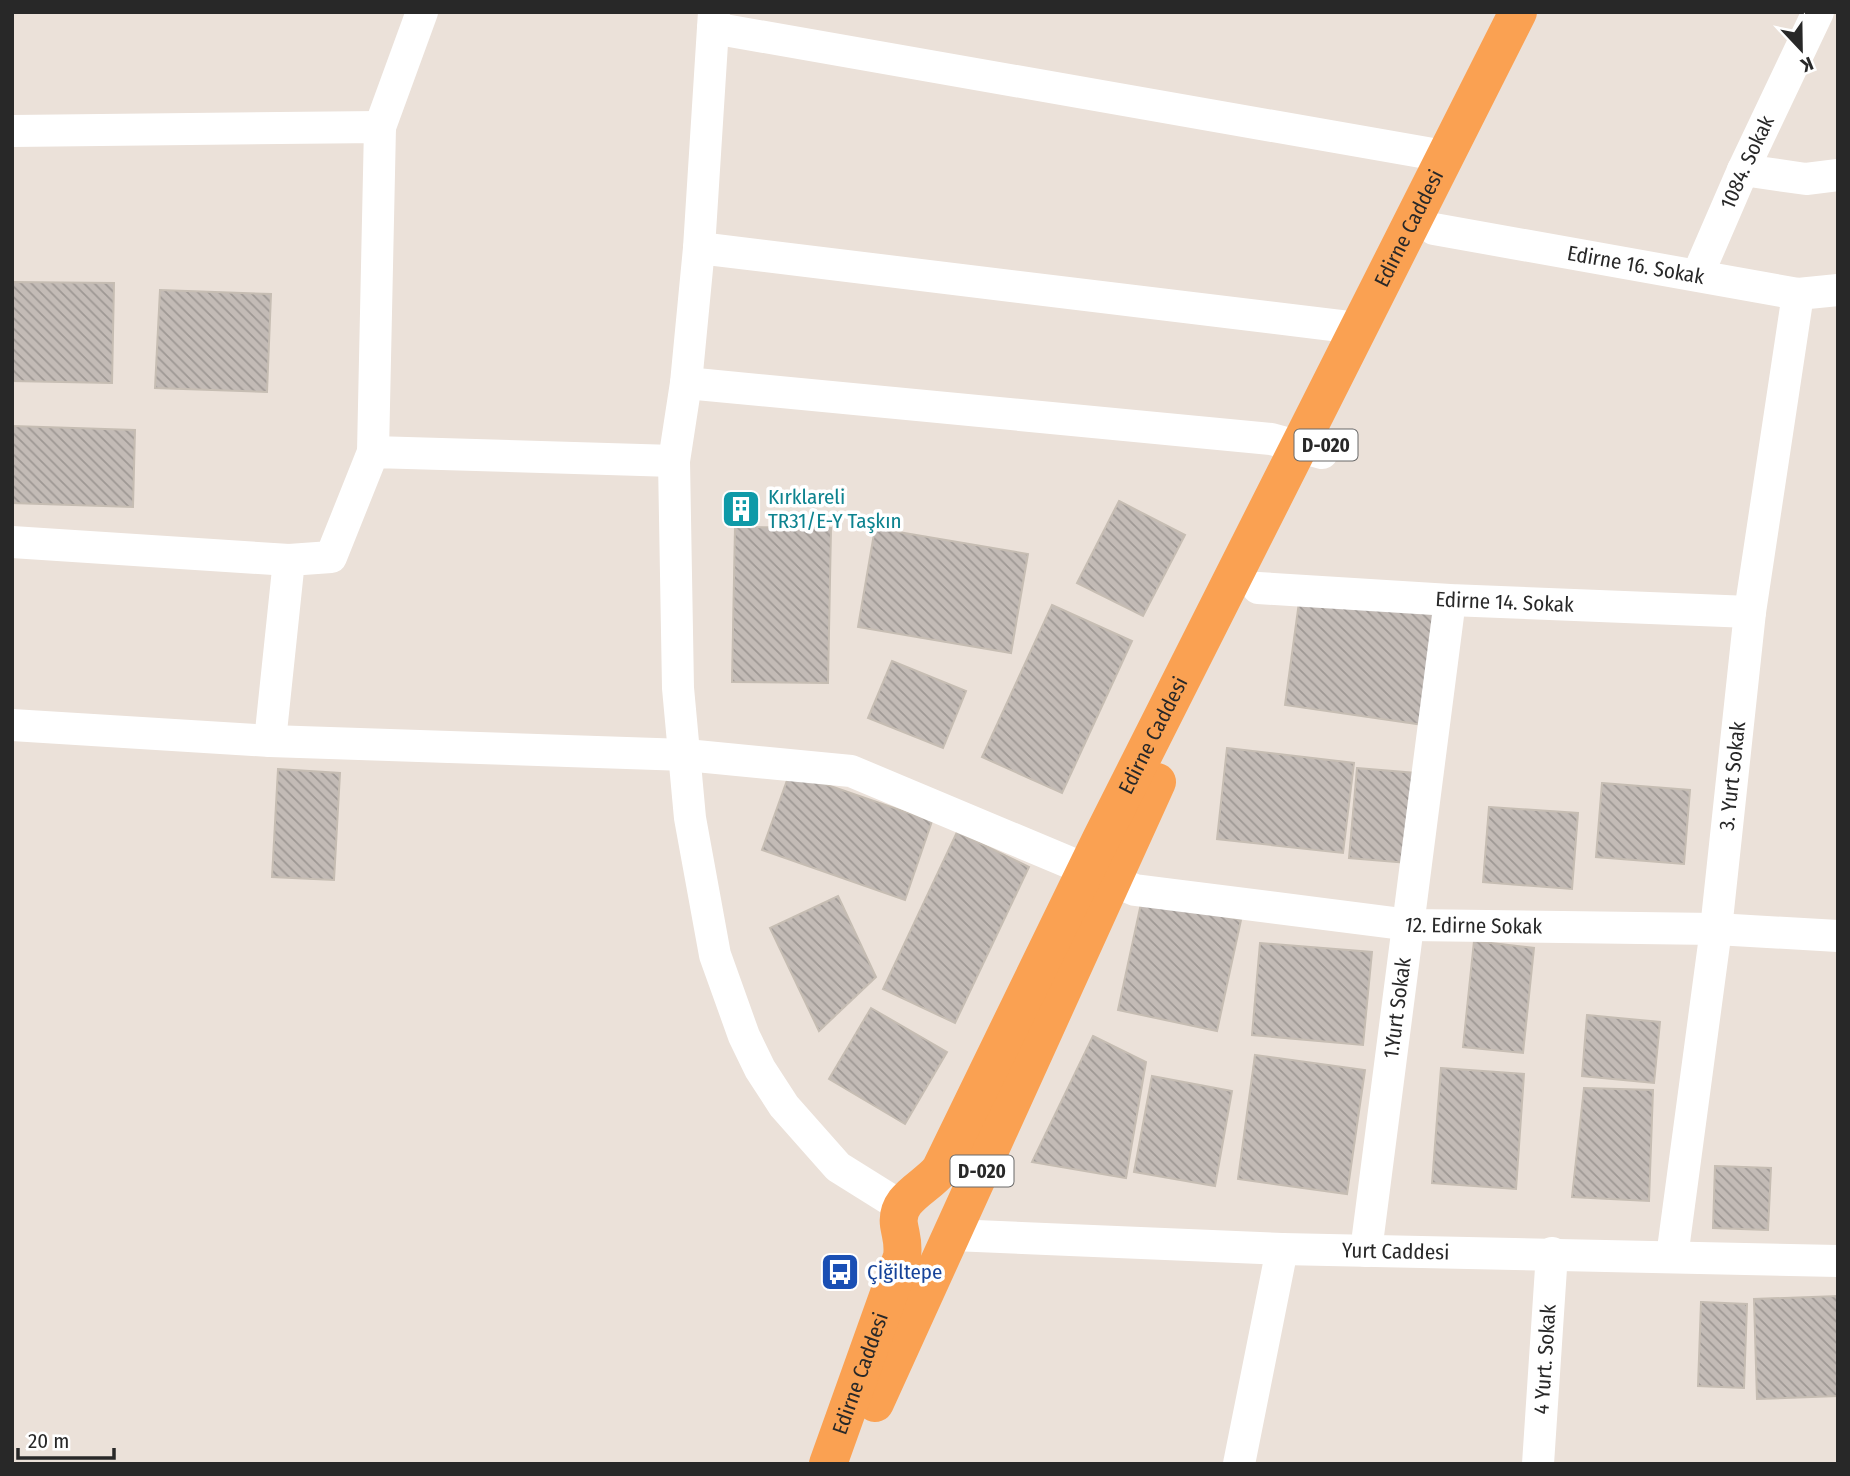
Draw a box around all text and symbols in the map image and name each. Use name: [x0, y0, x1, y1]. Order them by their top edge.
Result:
north arrow: [1766, 14, 1836, 84]
text: K: [1797, 52, 1817, 77]
street label: 1084. Sokak: [1715, 111, 1780, 213]
street label: Edirne Caddesi: [1369, 165, 1449, 291]
street label: Edirne 16. Sokak: [1565, 240, 1707, 290]
road number: D-020: [1294, 430, 1358, 460]
place label: Kırklareli TR31/E-Y Taşkın: [768, 484, 902, 534]
building icon: Kırklareli TR31/E-Y Taşkın: [720, 488, 762, 530]
street label: Edirne 14. Sokak: [1435, 586, 1575, 618]
street label: Edirne Caddesi: [1113, 673, 1194, 798]
street label: 3. Yurt Sokak: [1714, 720, 1751, 832]
street label: 12. Edirne Sokak: [1403, 911, 1543, 940]
street label: 1.Yurt Sokak: [1378, 956, 1417, 1060]
road number: D-020: [950, 1156, 1014, 1186]
street label: Yurt Caddesi: [1342, 1237, 1450, 1266]
bus stop icon: Çİğiltepe: [819, 1251, 861, 1293]
place label: Çİğiltepe: [867, 1259, 942, 1285]
street label: 4 Yurt. Sokak: [1528, 1303, 1562, 1415]
street label: Edirne Caddesi: [827, 1309, 894, 1438]
scale bar: [18, 1416, 114, 1460]
text: 20 m: [28, 1428, 69, 1454]

